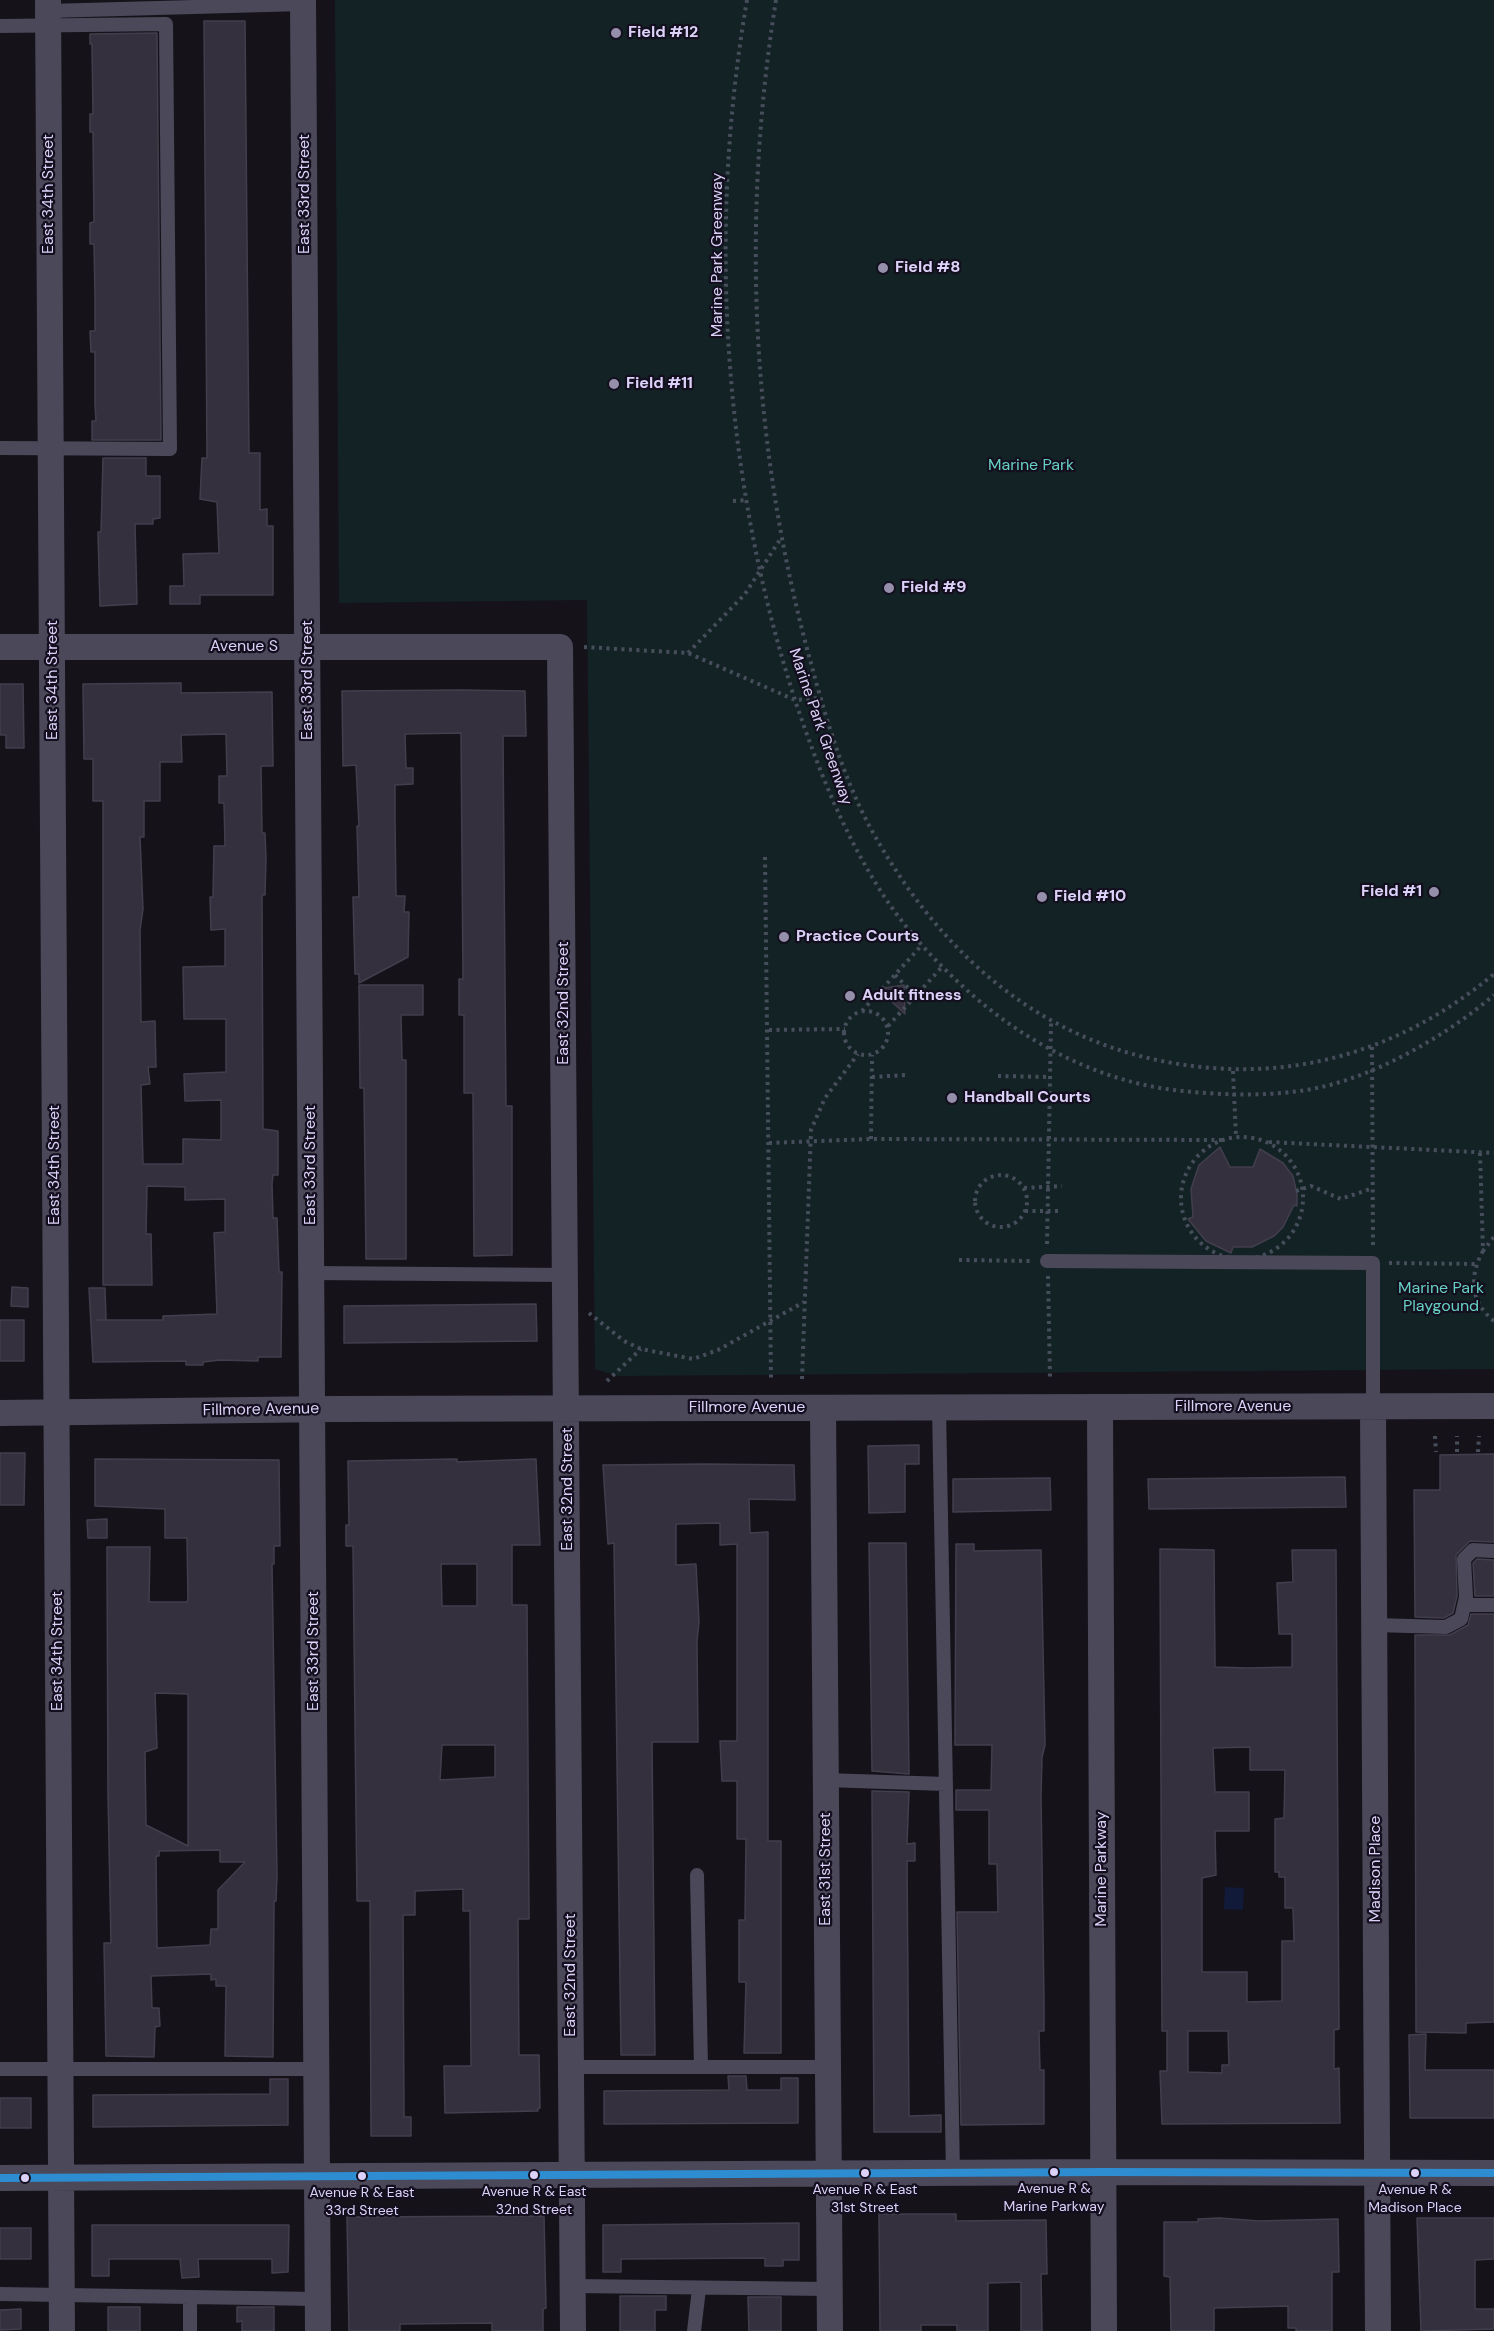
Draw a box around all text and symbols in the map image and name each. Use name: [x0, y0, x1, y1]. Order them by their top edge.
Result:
place label: Field #12: [628, 23, 698, 43]
marker: Field #12: [609, 26, 623, 40]
street label: East 34th Street: [39, 134, 59, 254]
street label: East 33rd Street: [295, 134, 315, 254]
street label: Marine Park Greenway: [708, 173, 728, 337]
place label: Field #8: [895, 258, 960, 278]
marker: Field #8: [876, 261, 890, 275]
place label: Field #11: [626, 374, 693, 394]
marker: Field #11: [607, 377, 621, 391]
park label: Marine Park: [988, 456, 1074, 476]
place label: Field #9: [901, 578, 966, 598]
marker: Field #9: [882, 581, 896, 595]
street label: East 34th Street: [43, 620, 63, 740]
street label: East 33rd Street: [298, 620, 318, 740]
street label: Avenue S: [210, 637, 278, 657]
street label: Marine Park Greenway: [784, 646, 856, 808]
place label: Field #1: [1361, 882, 1422, 902]
marker: Field #1: [1427, 885, 1441, 899]
place label: Field #10: [1054, 887, 1126, 907]
marker: Field #10: [1035, 890, 1049, 904]
place label: Practice Courts: [796, 927, 919, 947]
marker: Practice Courts: [777, 930, 791, 944]
street label: East 32nd Street: [554, 941, 574, 1065]
place label: Adult fitness: [862, 986, 961, 1006]
marker: Adult fitness: [843, 989, 857, 1003]
place label: Handball Courts: [964, 1088, 1091, 1108]
marker: Handball Courts: [945, 1091, 959, 1105]
street label: East 34th Street: [45, 1105, 65, 1225]
street label: East 33rd Street: [301, 1105, 321, 1225]
park label: Marine Park Playgound: [1398, 1279, 1484, 1317]
street label: Fillmore Avenue: [1175, 1397, 1291, 1417]
street label: Fillmore Avenue: [689, 1398, 805, 1418]
street label: Fillmore Avenue: [203, 1399, 319, 1421]
street label: East 32nd Street: [558, 1427, 578, 1551]
street label: East 34th Street: [48, 1591, 68, 1711]
street label: East 33rd Street: [304, 1591, 324, 1711]
street label: Marine Parkway: [1092, 1811, 1112, 1927]
street label: East 31st Street: [816, 1812, 836, 1926]
street label: Madison Place: [1366, 1816, 1386, 1922]
street label: East 32nd Street: [561, 1913, 581, 2037]
marker: Avenue R & Marine Parkway: [1048, 2166, 1060, 2178]
marker: Avenue R & East 31st Street: [859, 2167, 871, 2179]
marker: Avenue R & Madison Place: [1409, 2167, 1421, 2179]
marker: Avenue R & East 32nd Street: [528, 2169, 540, 2181]
marker: Avenue R & East 33rd Street: [356, 2170, 368, 2182]
unlabelled marker: [19, 2172, 31, 2184]
place label: Avenue R & Marine Parkway: [1004, 2181, 1104, 2214]
place label: Avenue R & East 31st Street: [812, 2182, 918, 2214]
place label: Avenue R & Madison Place: [1368, 2182, 1462, 2214]
place label: Avenue R & East 32nd Street: [481, 2184, 587, 2216]
place label: Avenue R & East 33rd Street: [309, 2185, 415, 2218]

